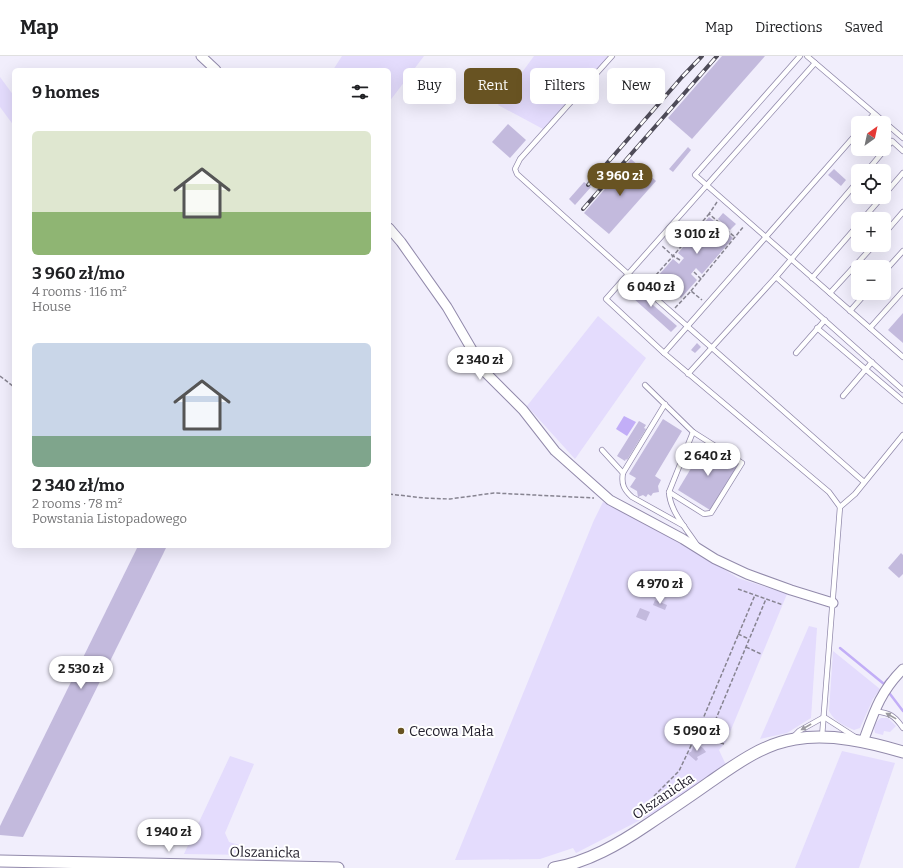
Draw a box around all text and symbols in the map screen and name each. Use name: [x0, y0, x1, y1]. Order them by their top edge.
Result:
text: Map: [20, 16, 59, 39]
text: Map: [705, 19, 733, 36]
text: Directions: [755, 19, 823, 36]
text: Saved: [845, 19, 883, 36]
chip: Buy: [403, 68, 456, 104]
chip: Rent: [464, 68, 522, 104]
chip: Filters: [530, 68, 599, 104]
chip: New: [607, 68, 665, 104]
icon: filters: [349, 81, 371, 103]
text: 9 homes: [32, 82, 100, 103]
north arrow: [851, 116, 891, 156]
map controls: [851, 116, 891, 300]
icon: home: [166, 157, 238, 229]
pin: 3 960 zł: [579, 163, 661, 197]
button: locate: [851, 164, 891, 204]
text: 3 960 zł: [596, 168, 644, 183]
button: +: [851, 212, 891, 252]
pin: 3 010 zł: [656, 221, 738, 255]
text: 3 010 zł: [674, 226, 720, 241]
button: −: [851, 260, 891, 300]
text: 3 960 zł/mo: [32, 263, 125, 284]
pin: 6 040 zł: [610, 274, 692, 308]
text: 6 040 zł: [627, 279, 675, 294]
text: 4 rooms · 116 m²: [32, 284, 127, 299]
text: House: [32, 299, 71, 314]
pin: 2 340 zł: [439, 347, 521, 381]
text: 2 340 zł: [456, 352, 504, 367]
icon: home: [166, 369, 238, 441]
pin: 2 640 zł: [667, 443, 749, 477]
text: 2 640 zł: [684, 448, 732, 463]
text: 2 340 zł/mo: [32, 475, 125, 496]
text: 2 rooms · 78 m²: [32, 496, 122, 511]
text: Powstania Listopadowego: [32, 511, 187, 526]
pin: 4 970 zł: [619, 571, 701, 605]
text: 4 970 zł: [637, 576, 683, 591]
pin: 2 530 zł: [40, 656, 122, 690]
text: 2 530 zł: [58, 661, 104, 676]
one-way arrow: [885, 712, 897, 719]
pin: 5 090 zł: [656, 718, 738, 752]
place label: Cecowa Mała: [409, 723, 494, 740]
text: 5 090 zł: [673, 723, 721, 738]
one-way arrow: [800, 723, 812, 730]
marker: Cecowa Mała: [396, 726, 406, 736]
street label: Olszanicka: [629, 769, 698, 823]
pin: 1 940 zł: [128, 819, 210, 853]
text: 1 940 zł: [146, 824, 192, 839]
street label: Olszanicka: [230, 843, 301, 862]

